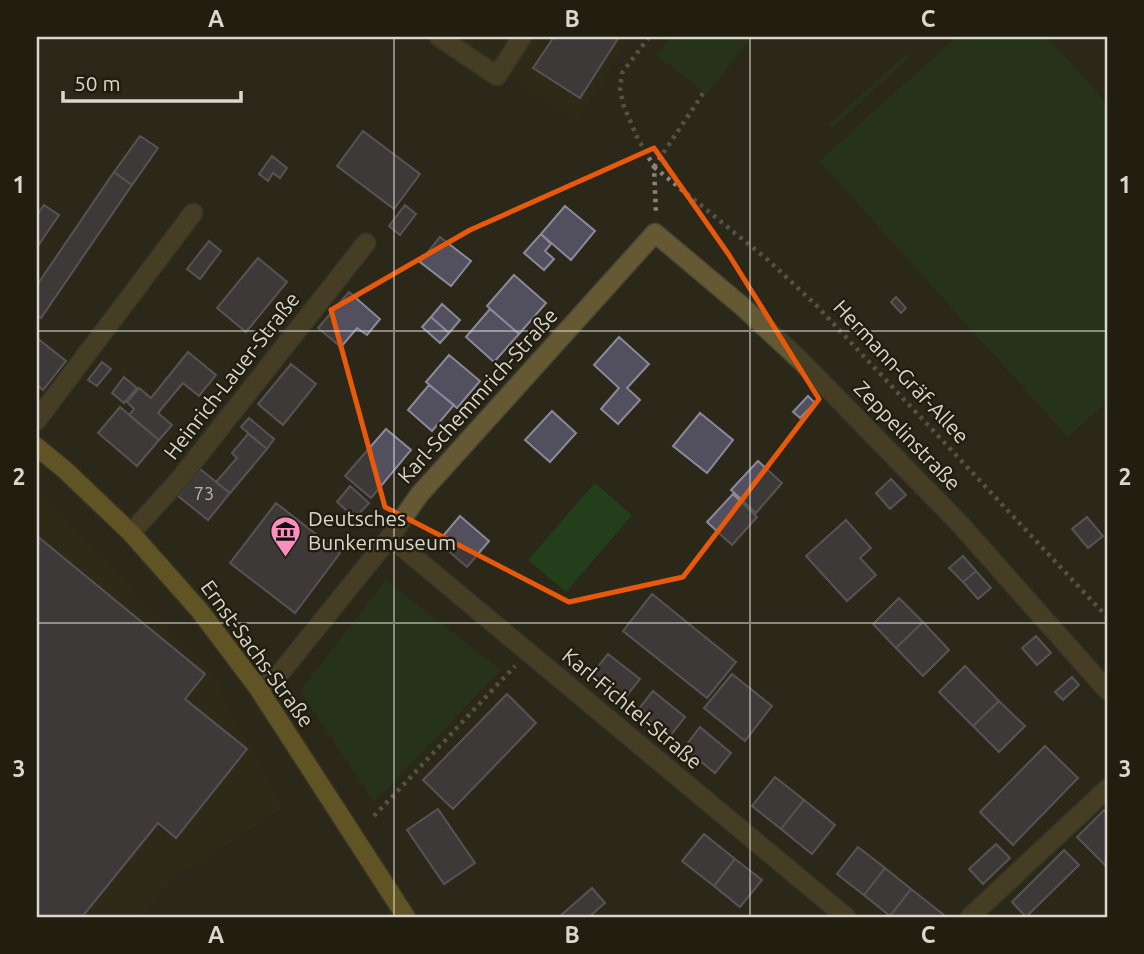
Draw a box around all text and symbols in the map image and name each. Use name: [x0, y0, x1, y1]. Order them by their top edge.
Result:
text: A: [208, 6, 224, 31]
text: B: [564, 6, 580, 31]
text: C: [921, 6, 936, 31]
scale bar: [63, 60, 242, 104]
text: 50 m: [74, 71, 121, 95]
text: 1: [13, 172, 25, 197]
text: 1: [1119, 172, 1131, 197]
street label: Heinrich-Lauer-Straße: [159, 287, 304, 464]
street label: Hermann-Gräf-Allee: [829, 295, 974, 448]
street label: Karl-Schemmrich-Straße: [392, 303, 562, 488]
street label: Zeppelinstraße: [850, 376, 966, 495]
text: 2: [13, 464, 25, 489]
text: 2: [1119, 464, 1131, 489]
house number: 73: [194, 483, 214, 503]
place label: Deutsches Bunkermuseum: [308, 506, 456, 554]
museum icon: Deutsches Bunkermuseum: [268, 514, 302, 558]
street label: Ernst-Sachs-Straße: [196, 575, 319, 732]
street label: Karl-Fichtel-Straße: [558, 643, 707, 774]
text: 3: [13, 756, 25, 781]
text: 3: [1119, 756, 1131, 781]
text: A: [208, 922, 224, 947]
text: B: [564, 922, 580, 947]
text: C: [921, 922, 936, 947]

